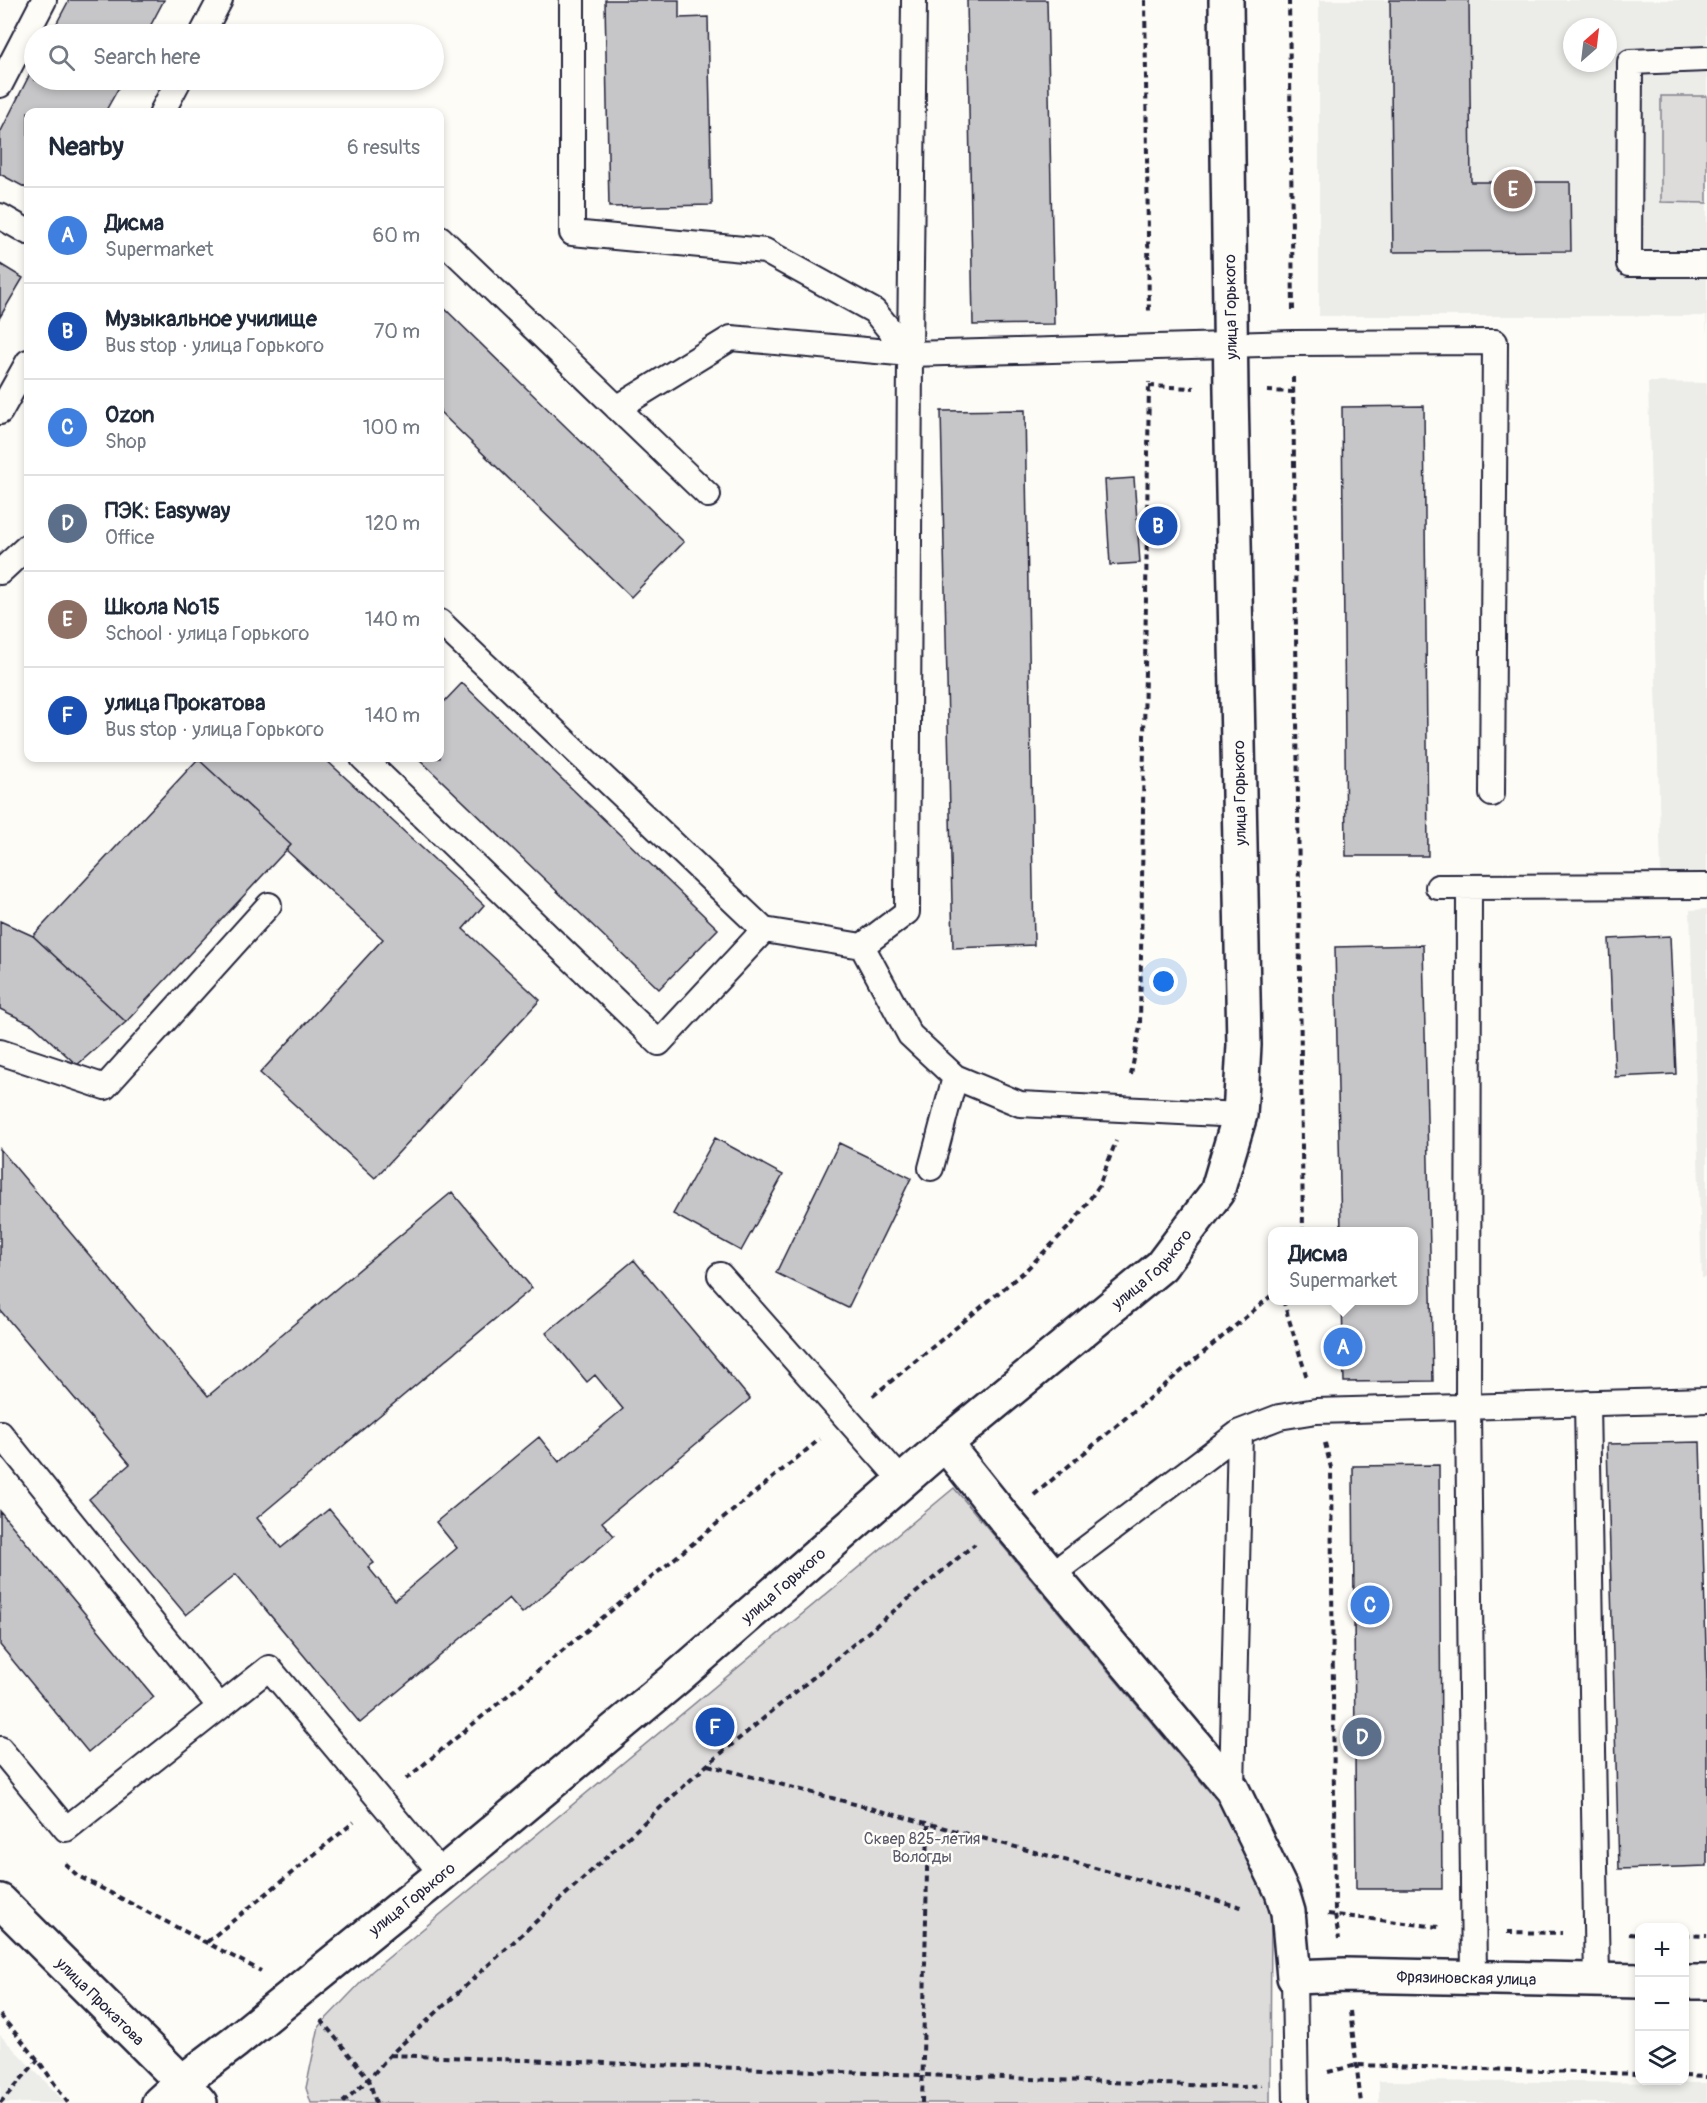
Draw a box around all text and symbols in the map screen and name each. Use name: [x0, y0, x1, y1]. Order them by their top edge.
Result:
north arrow: [1563, 18, 1617, 72]
search box: [24, 24, 444, 90]
icon: search: [45, 41, 78, 74]
text: Search here: [93, 43, 200, 71]
text: Nearby: [48, 131, 124, 163]
text: 6 results: [347, 135, 420, 160]
pin: E: [1494, 166, 1532, 212]
text: Дисма: [105, 209, 164, 237]
text: A: [61, 223, 74, 248]
text: 60 m: [373, 223, 420, 248]
text: Supermarket: [105, 237, 214, 262]
street label: улица Горького: [1220, 254, 1242, 361]
text: Музыкальное училище: [105, 305, 317, 333]
text: B: [62, 319, 73, 344]
text: 70 m: [374, 319, 420, 344]
text: Bus stop · улица Горького: [105, 333, 324, 358]
text: Ozon: [105, 401, 154, 429]
text: C: [61, 415, 74, 440]
text: 100 m: [363, 415, 420, 440]
text: Shop: [105, 429, 146, 454]
text: ПЭК: Easyway: [105, 497, 230, 525]
pin: B: [1138, 504, 1178, 548]
text: D: [61, 511, 74, 536]
text: 120 m: [365, 511, 420, 536]
text: Office: [105, 525, 154, 550]
text: Школа №15: [105, 593, 220, 621]
text: E: [62, 607, 73, 632]
text: 140 m: [365, 607, 420, 632]
text: School · улица Горького: [105, 621, 309, 646]
text: улица Прокатова: [105, 689, 265, 717]
text: F: [61, 703, 74, 728]
text: 140 m: [365, 703, 420, 728]
text: Bus stop · улица Горького: [105, 717, 324, 742]
street label: улица Горького: [1229, 740, 1251, 847]
your location: [1149, 967, 1178, 996]
street label: улица Горького: [1107, 1225, 1197, 1314]
popup: [1268, 1227, 1418, 1305]
text: Дисма: [1289, 1240, 1348, 1268]
text: Supermarket: [1289, 1268, 1397, 1293]
pin: A: [1324, 1324, 1362, 1370]
street label: улица Горького: [737, 1543, 830, 1629]
pin: C: [1350, 1582, 1390, 1628]
pin: F: [696, 1704, 734, 1750]
pin: D: [1342, 1714, 1382, 1760]
park label: Сквер 825-летия Вологды: [864, 1829, 980, 1867]
street label: улица Горького: [364, 1858, 460, 1941]
map controls: [1635, 1923, 1689, 2085]
button: +: [1635, 1923, 1689, 1977]
street label: улица Прокатова: [51, 1953, 148, 2050]
street label: Фрязиновская улица: [1396, 1967, 1537, 1990]
button: −: [1635, 1977, 1689, 2031]
button: layers: [1635, 2031, 1689, 2085]

